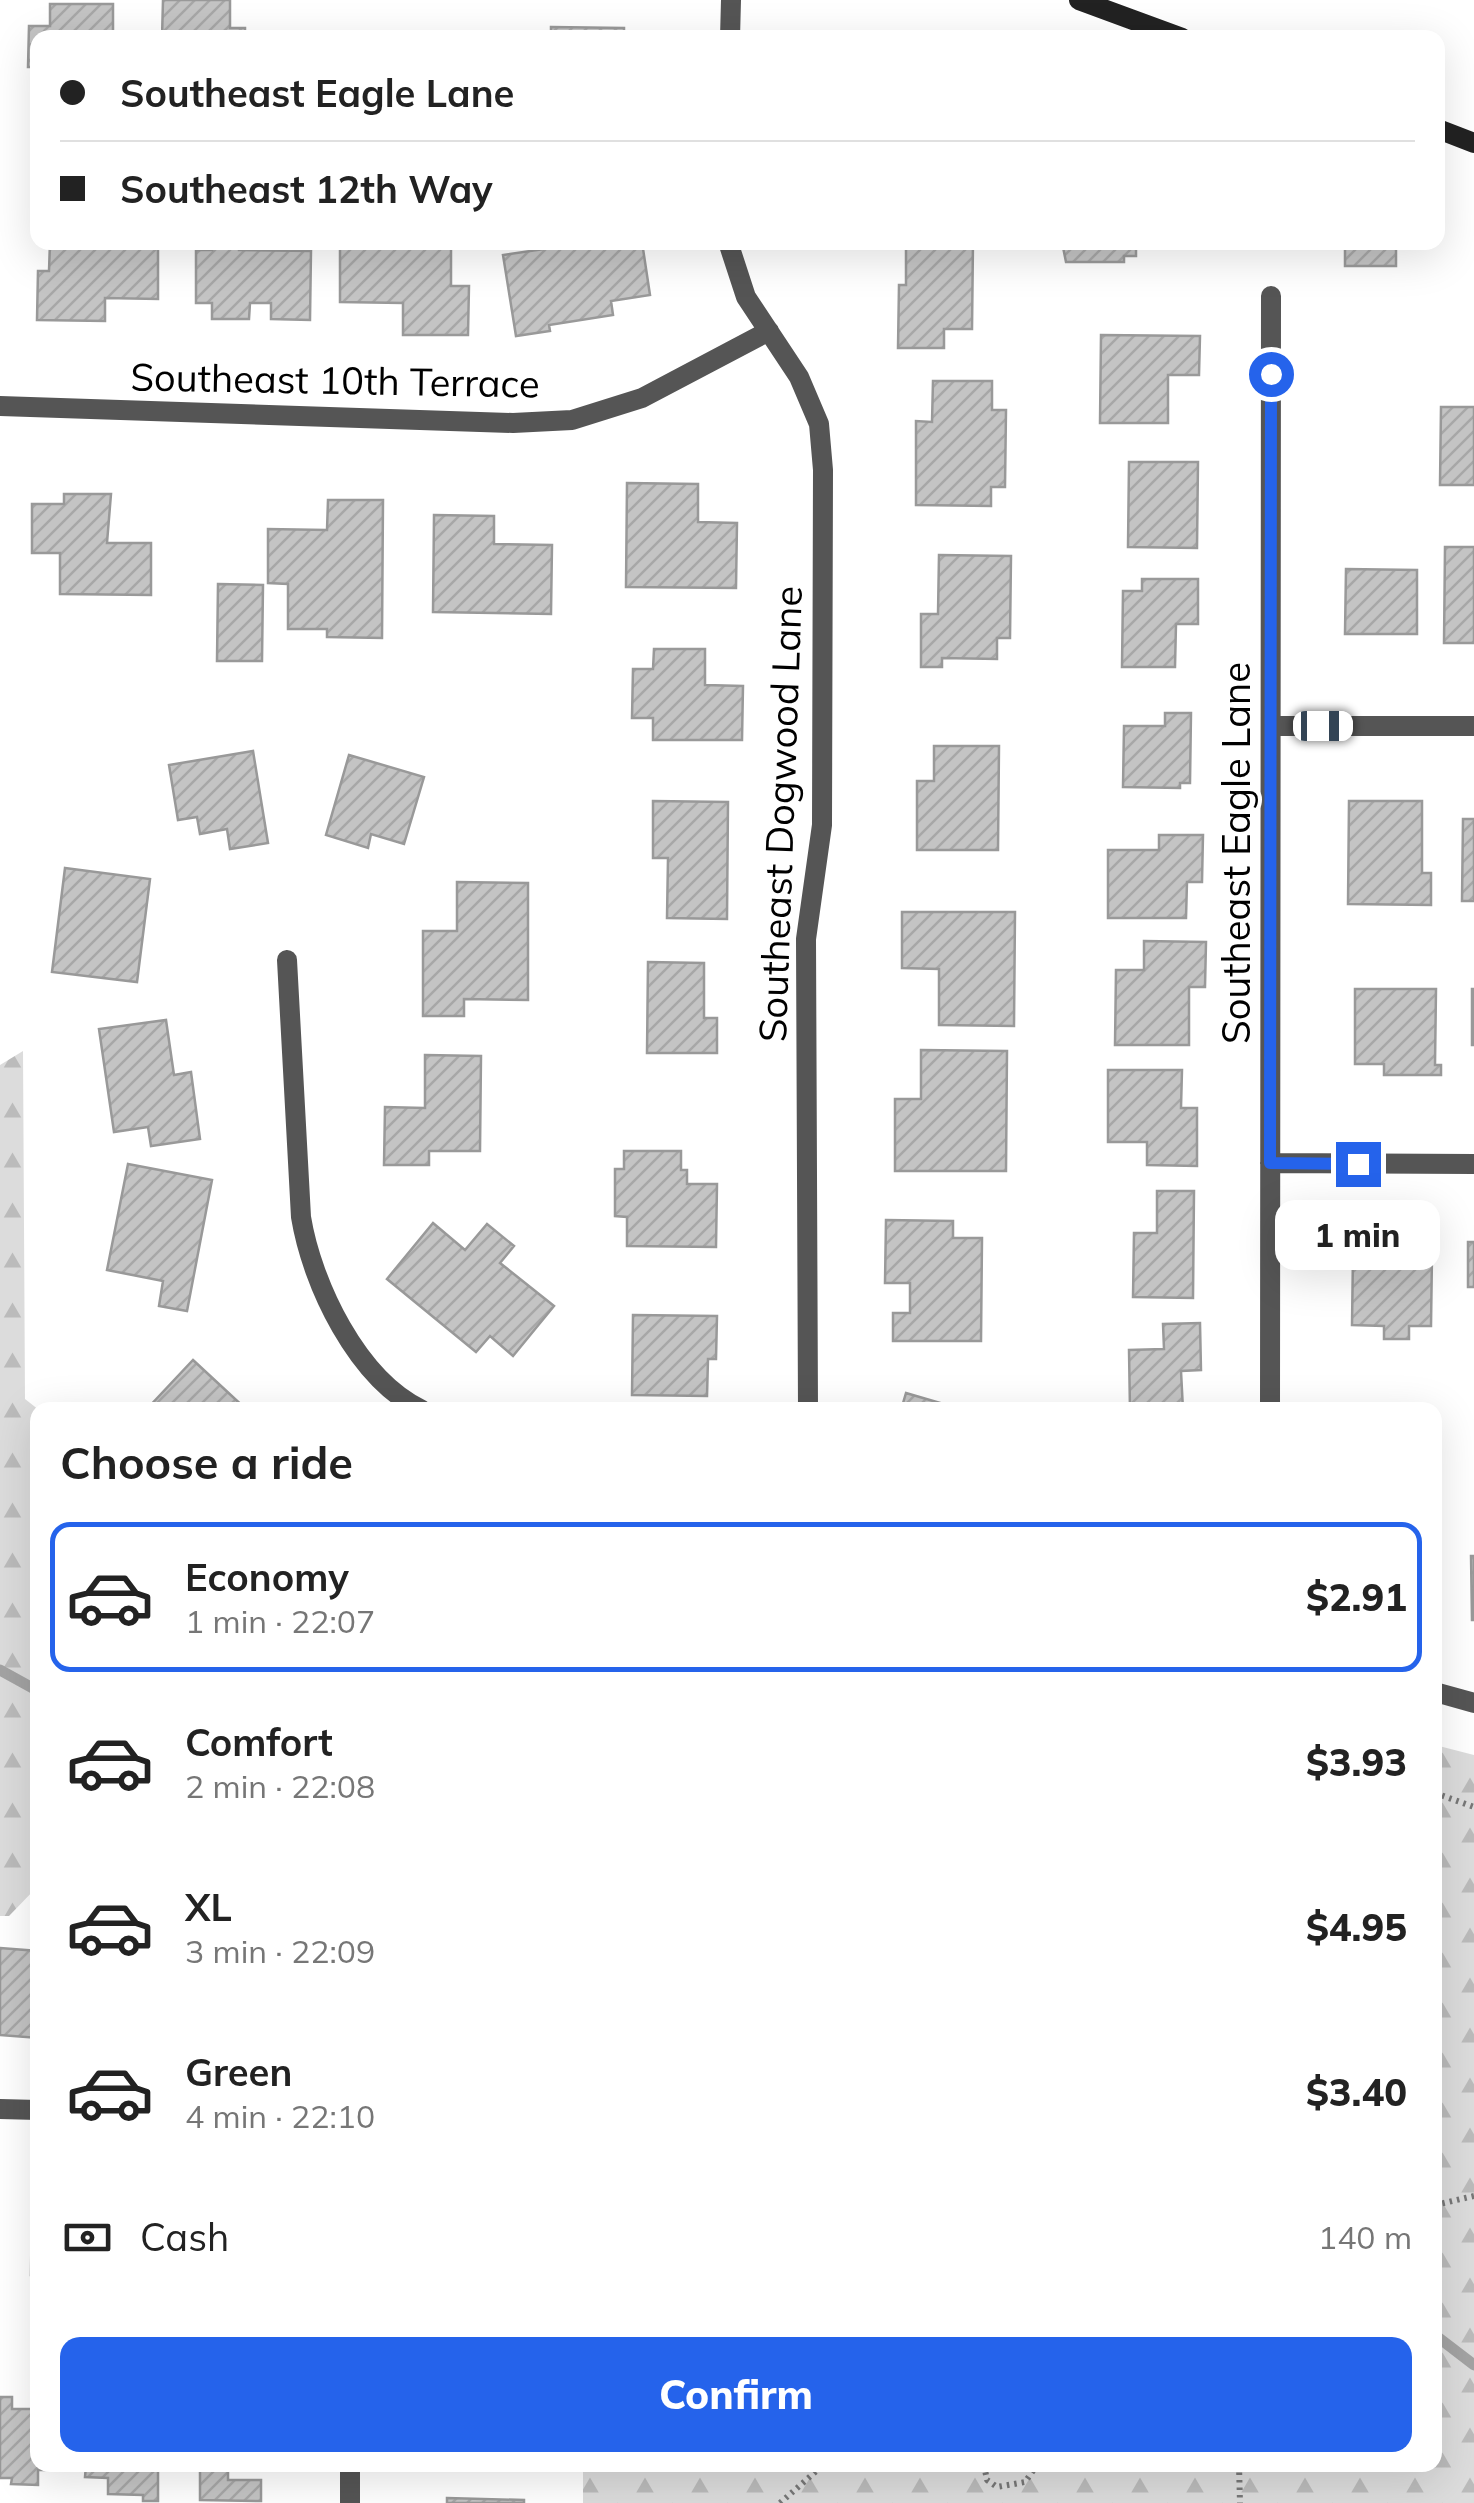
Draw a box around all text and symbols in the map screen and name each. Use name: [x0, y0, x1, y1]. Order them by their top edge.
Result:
text: Southeast Eagle Lane: [120, 69, 514, 117]
text: Southeast 12th Way: [120, 165, 493, 213]
street label: Southeast 10th Terrace: [130, 352, 540, 408]
route start: [1249, 352, 1294, 397]
street label: Southeast Dogwood Lane: [748, 585, 812, 1043]
street label: Southeast Eagle Lane: [1212, 662, 1260, 1044]
car: [1293, 711, 1353, 741]
route end: [1336, 1142, 1381, 1187]
callout: 1 min: [1276, 1199, 1440, 1269]
text: 1 min: [1315, 1215, 1400, 1255]
text: Choose a ride: [60, 1434, 353, 1490]
icon: car: [65, 1552, 155, 1642]
text: Economy: [185, 1553, 349, 1601]
text: $2.91: [1306, 1573, 1407, 1621]
text: 1 min · 22:07: [185, 1601, 375, 1641]
icon: car: [65, 1717, 155, 1807]
text: Comfort: [185, 1718, 333, 1766]
text: $3.93: [1306, 1738, 1407, 1786]
text: 2 min · 22:08: [185, 1766, 375, 1806]
icon: car: [65, 1882, 155, 1972]
text: XL: [185, 1883, 232, 1931]
text: $4.95: [1306, 1903, 1407, 1951]
text: 3 min · 22:09: [185, 1931, 375, 1971]
icon: car: [65, 2047, 155, 2137]
text: Green: [185, 2048, 292, 2096]
text: $3.40: [1306, 2068, 1407, 2116]
text: 4 min · 22:10: [185, 2096, 375, 2136]
icon: cash: [60, 2210, 115, 2265]
text: Cash: [140, 2213, 229, 2261]
text: 140 m: [1318, 2217, 1412, 2257]
button: Confirm: [60, 2337, 1412, 2452]

